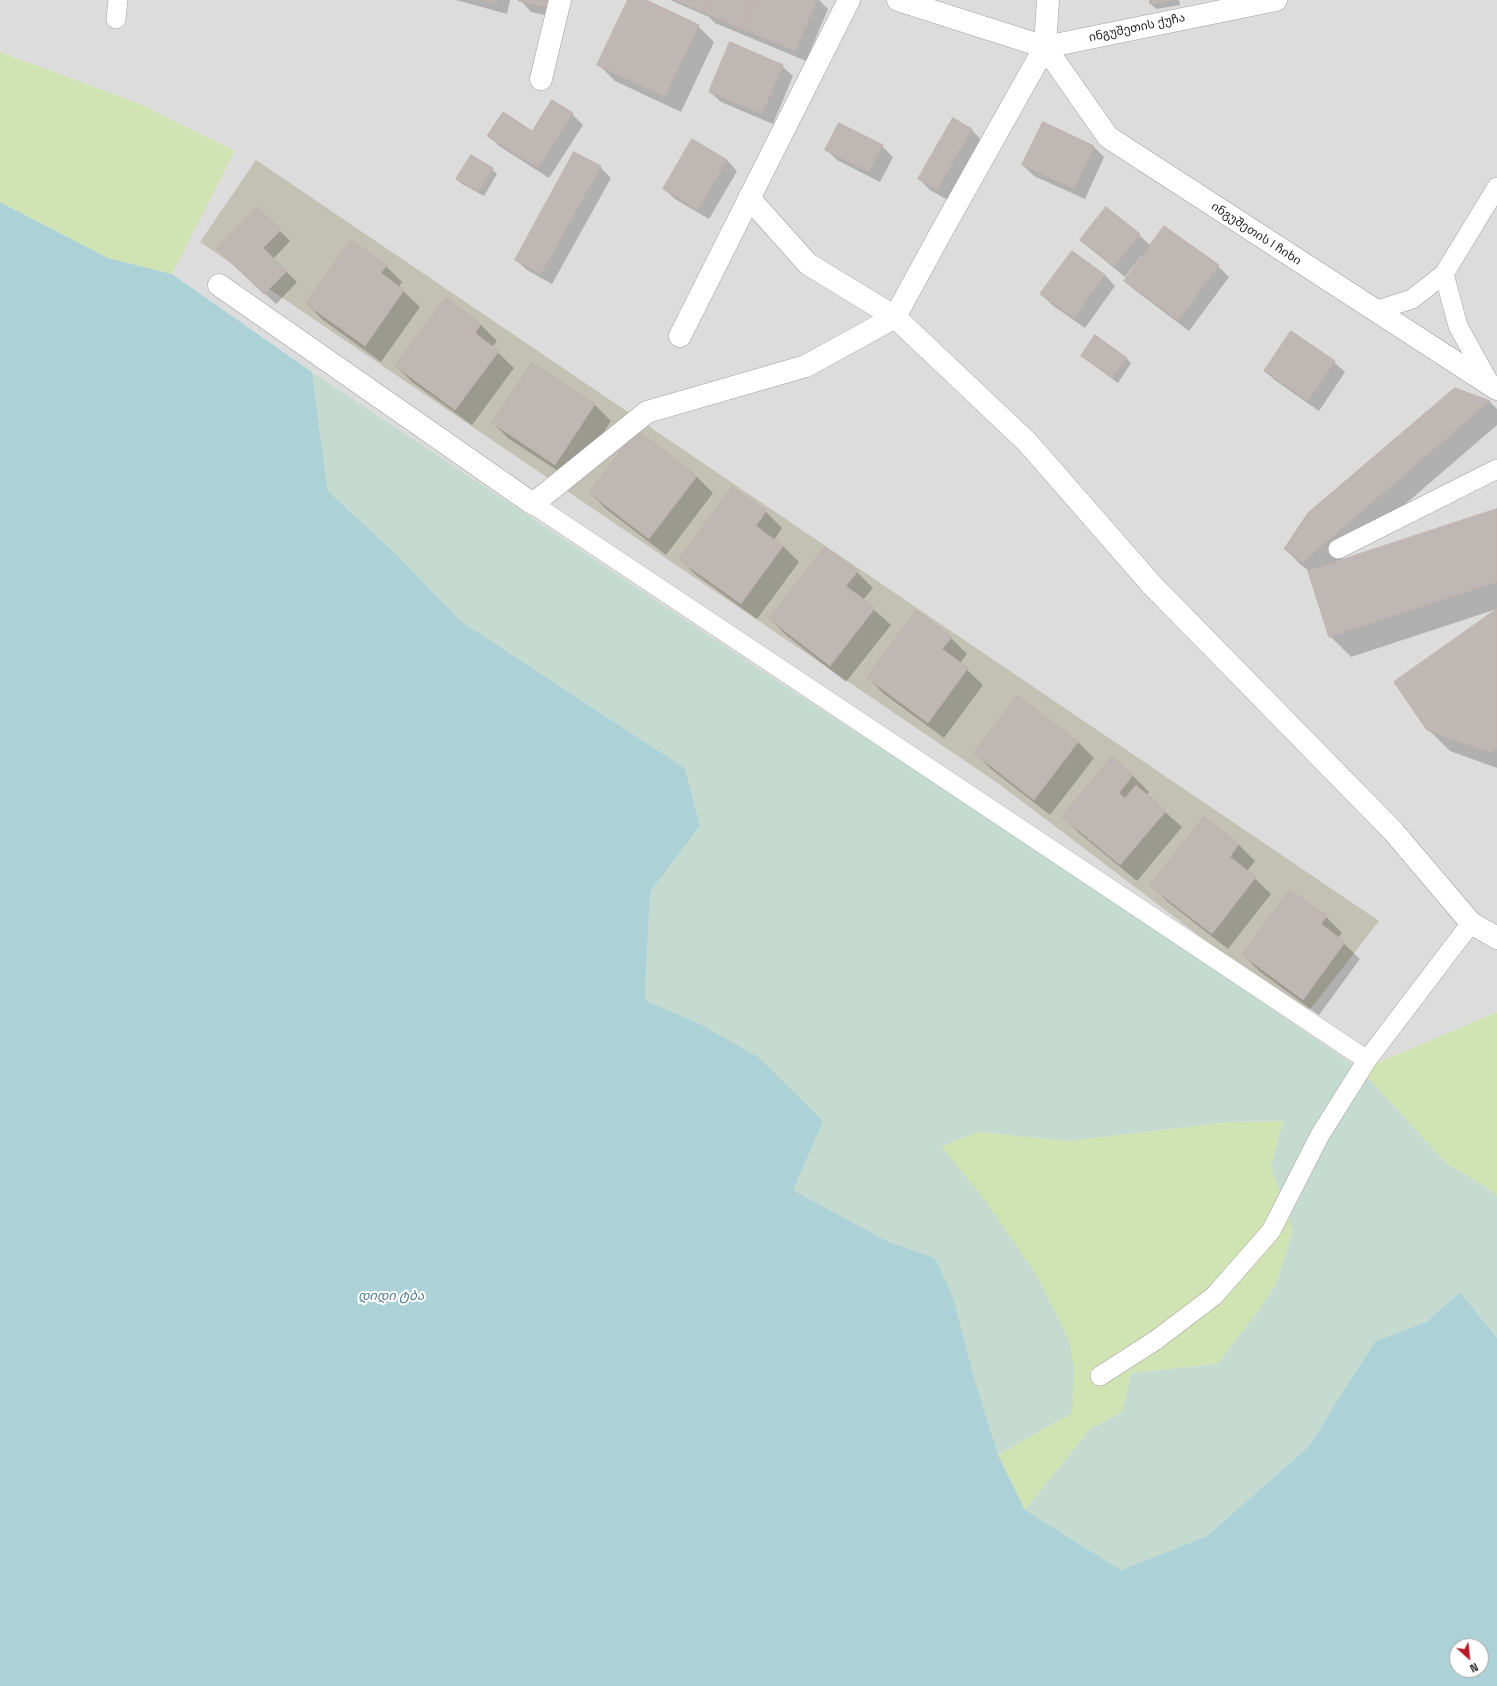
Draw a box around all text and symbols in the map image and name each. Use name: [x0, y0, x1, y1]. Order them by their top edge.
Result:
street label: ინგუშეთის ქუჩა: [1087, 11, 1187, 45]
street label: ინგუშეთის I ჩიხი: [1208, 200, 1304, 268]
water label: დიდი ტბა: [358, 1288, 424, 1304]
north arrow: [1449, 1638, 1489, 1678]
text: N: [1468, 1660, 1480, 1676]

